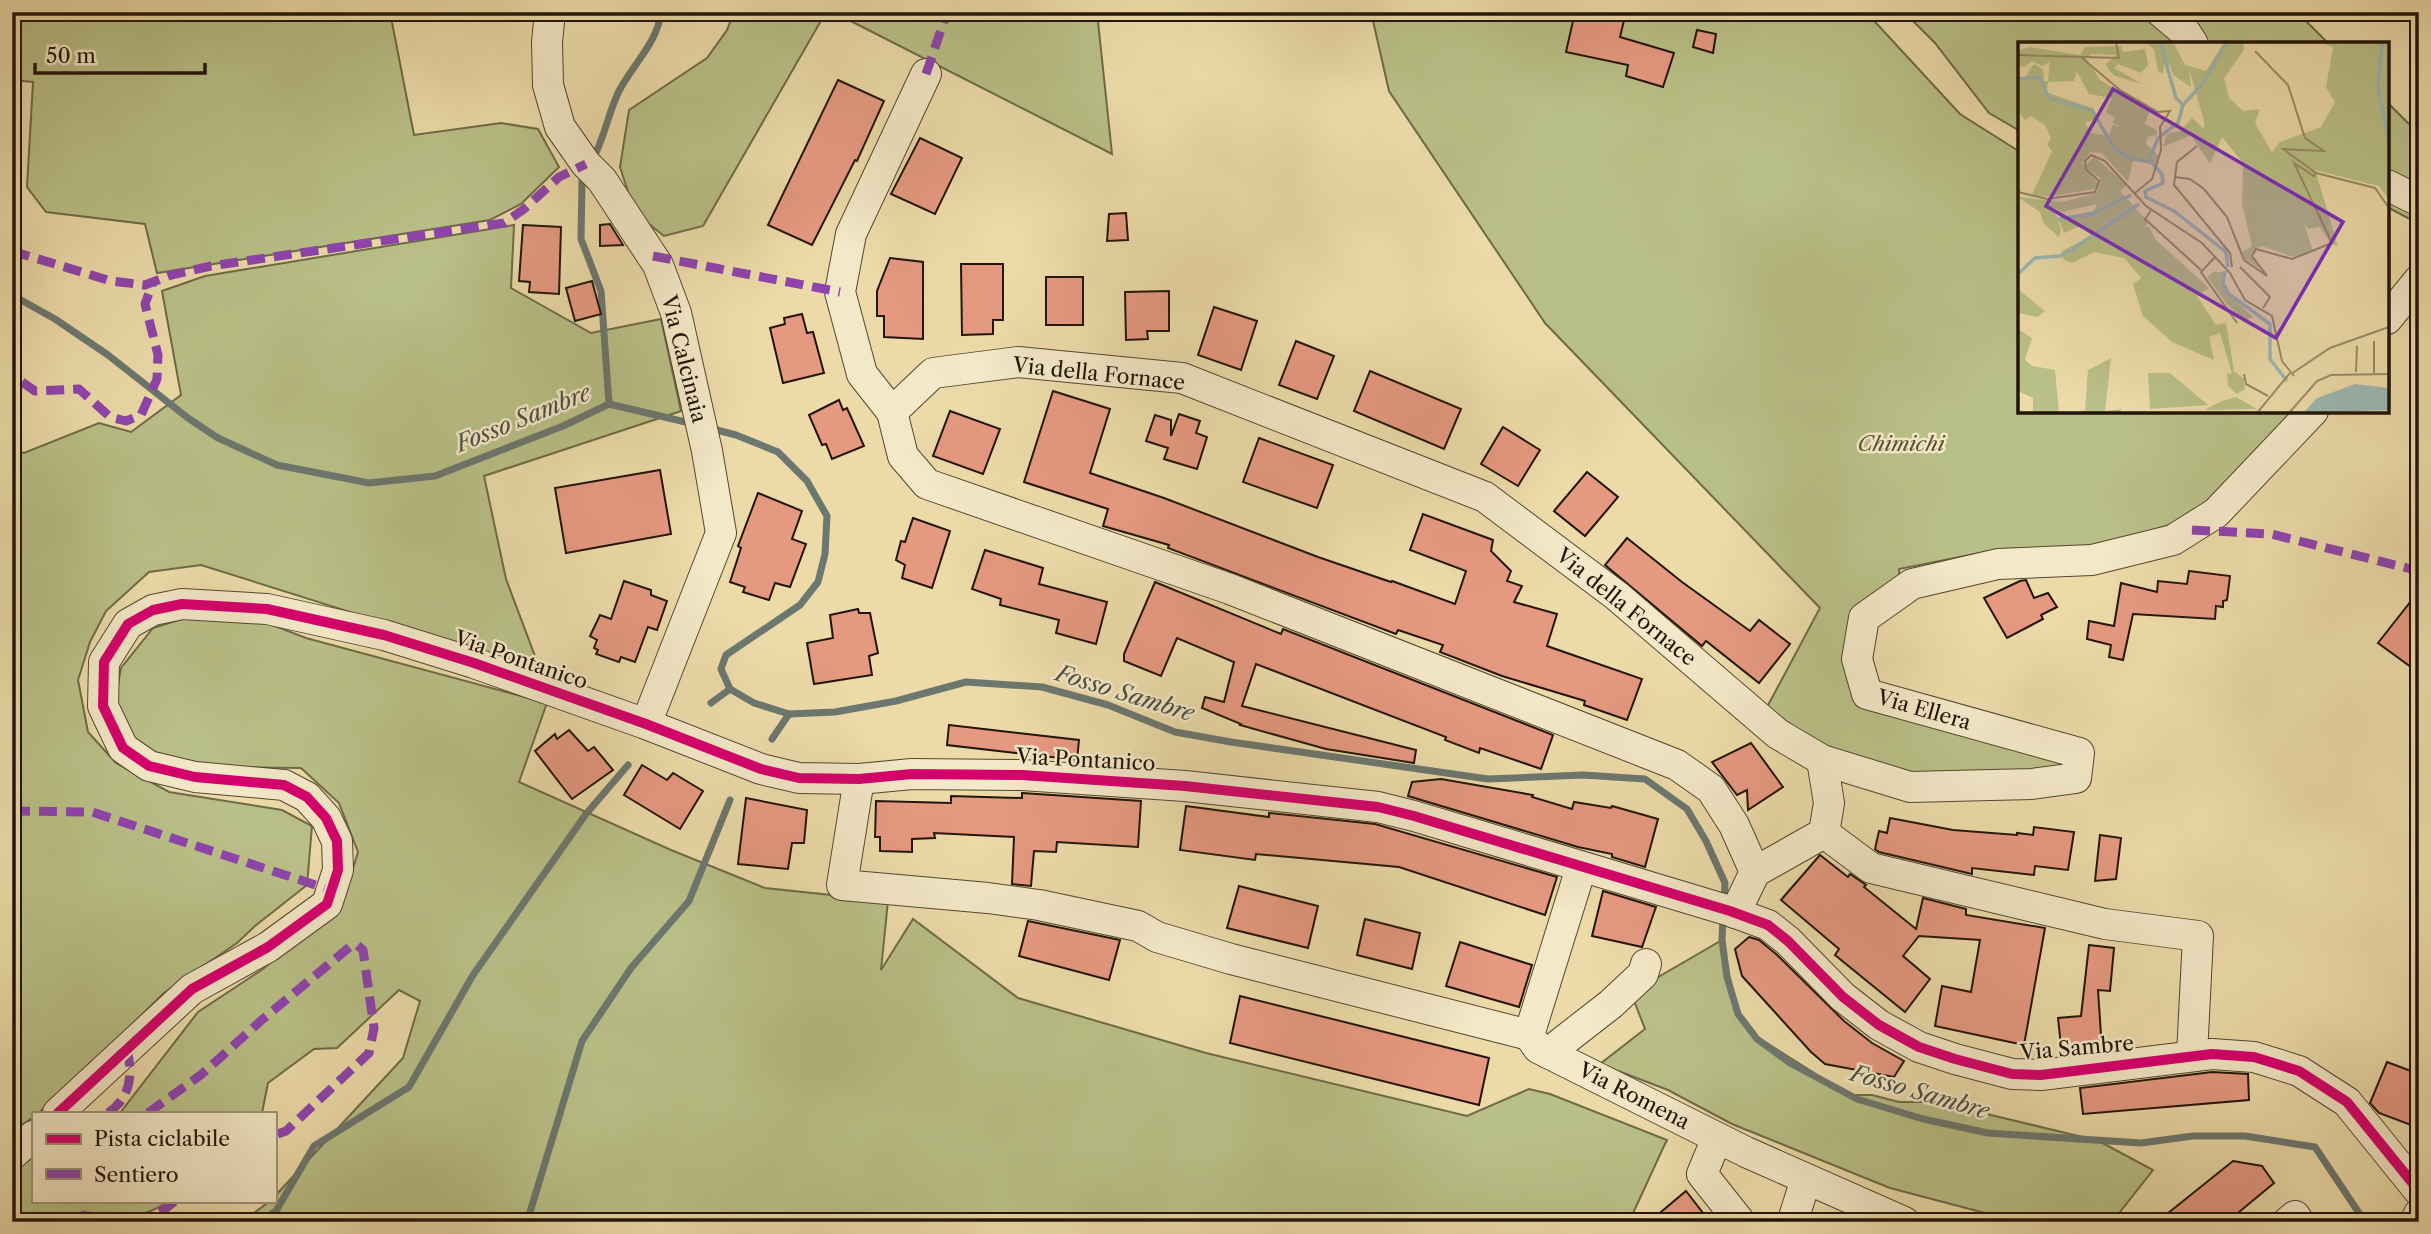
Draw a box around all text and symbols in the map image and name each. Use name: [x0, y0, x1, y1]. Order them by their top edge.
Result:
scale bar: [35, 32, 205, 76]
inset map: [2018, 42, 2389, 413]
text: 50 m: [46, 43, 96, 68]
street label: Via Calcinaia: [656, 292, 713, 426]
street label: Via della Fornace: [1011, 352, 1186, 395]
water label: Fosso Sambre: [450, 378, 595, 459]
park label: Chimichi: [1858, 431, 1946, 456]
street label: Via della Fornace: [1550, 542, 1701, 671]
street label: Via Pontanico: [450, 625, 591, 694]
water label: Fosso Sambre: [1051, 658, 1198, 728]
street label: Via Ellera: [1873, 684, 1975, 735]
street label: Via Pontanico: [1015, 743, 1156, 776]
street label: Via Sambre: [2018, 1030, 2135, 1065]
street label: Via Romena: [1574, 1056, 1695, 1135]
water label: Fosso Sambre: [1845, 1058, 1993, 1125]
legend: [32, 1112, 276, 1202]
text: Pista ciclabile: [94, 1126, 230, 1151]
text: Sentiero: [94, 1162, 179, 1187]

